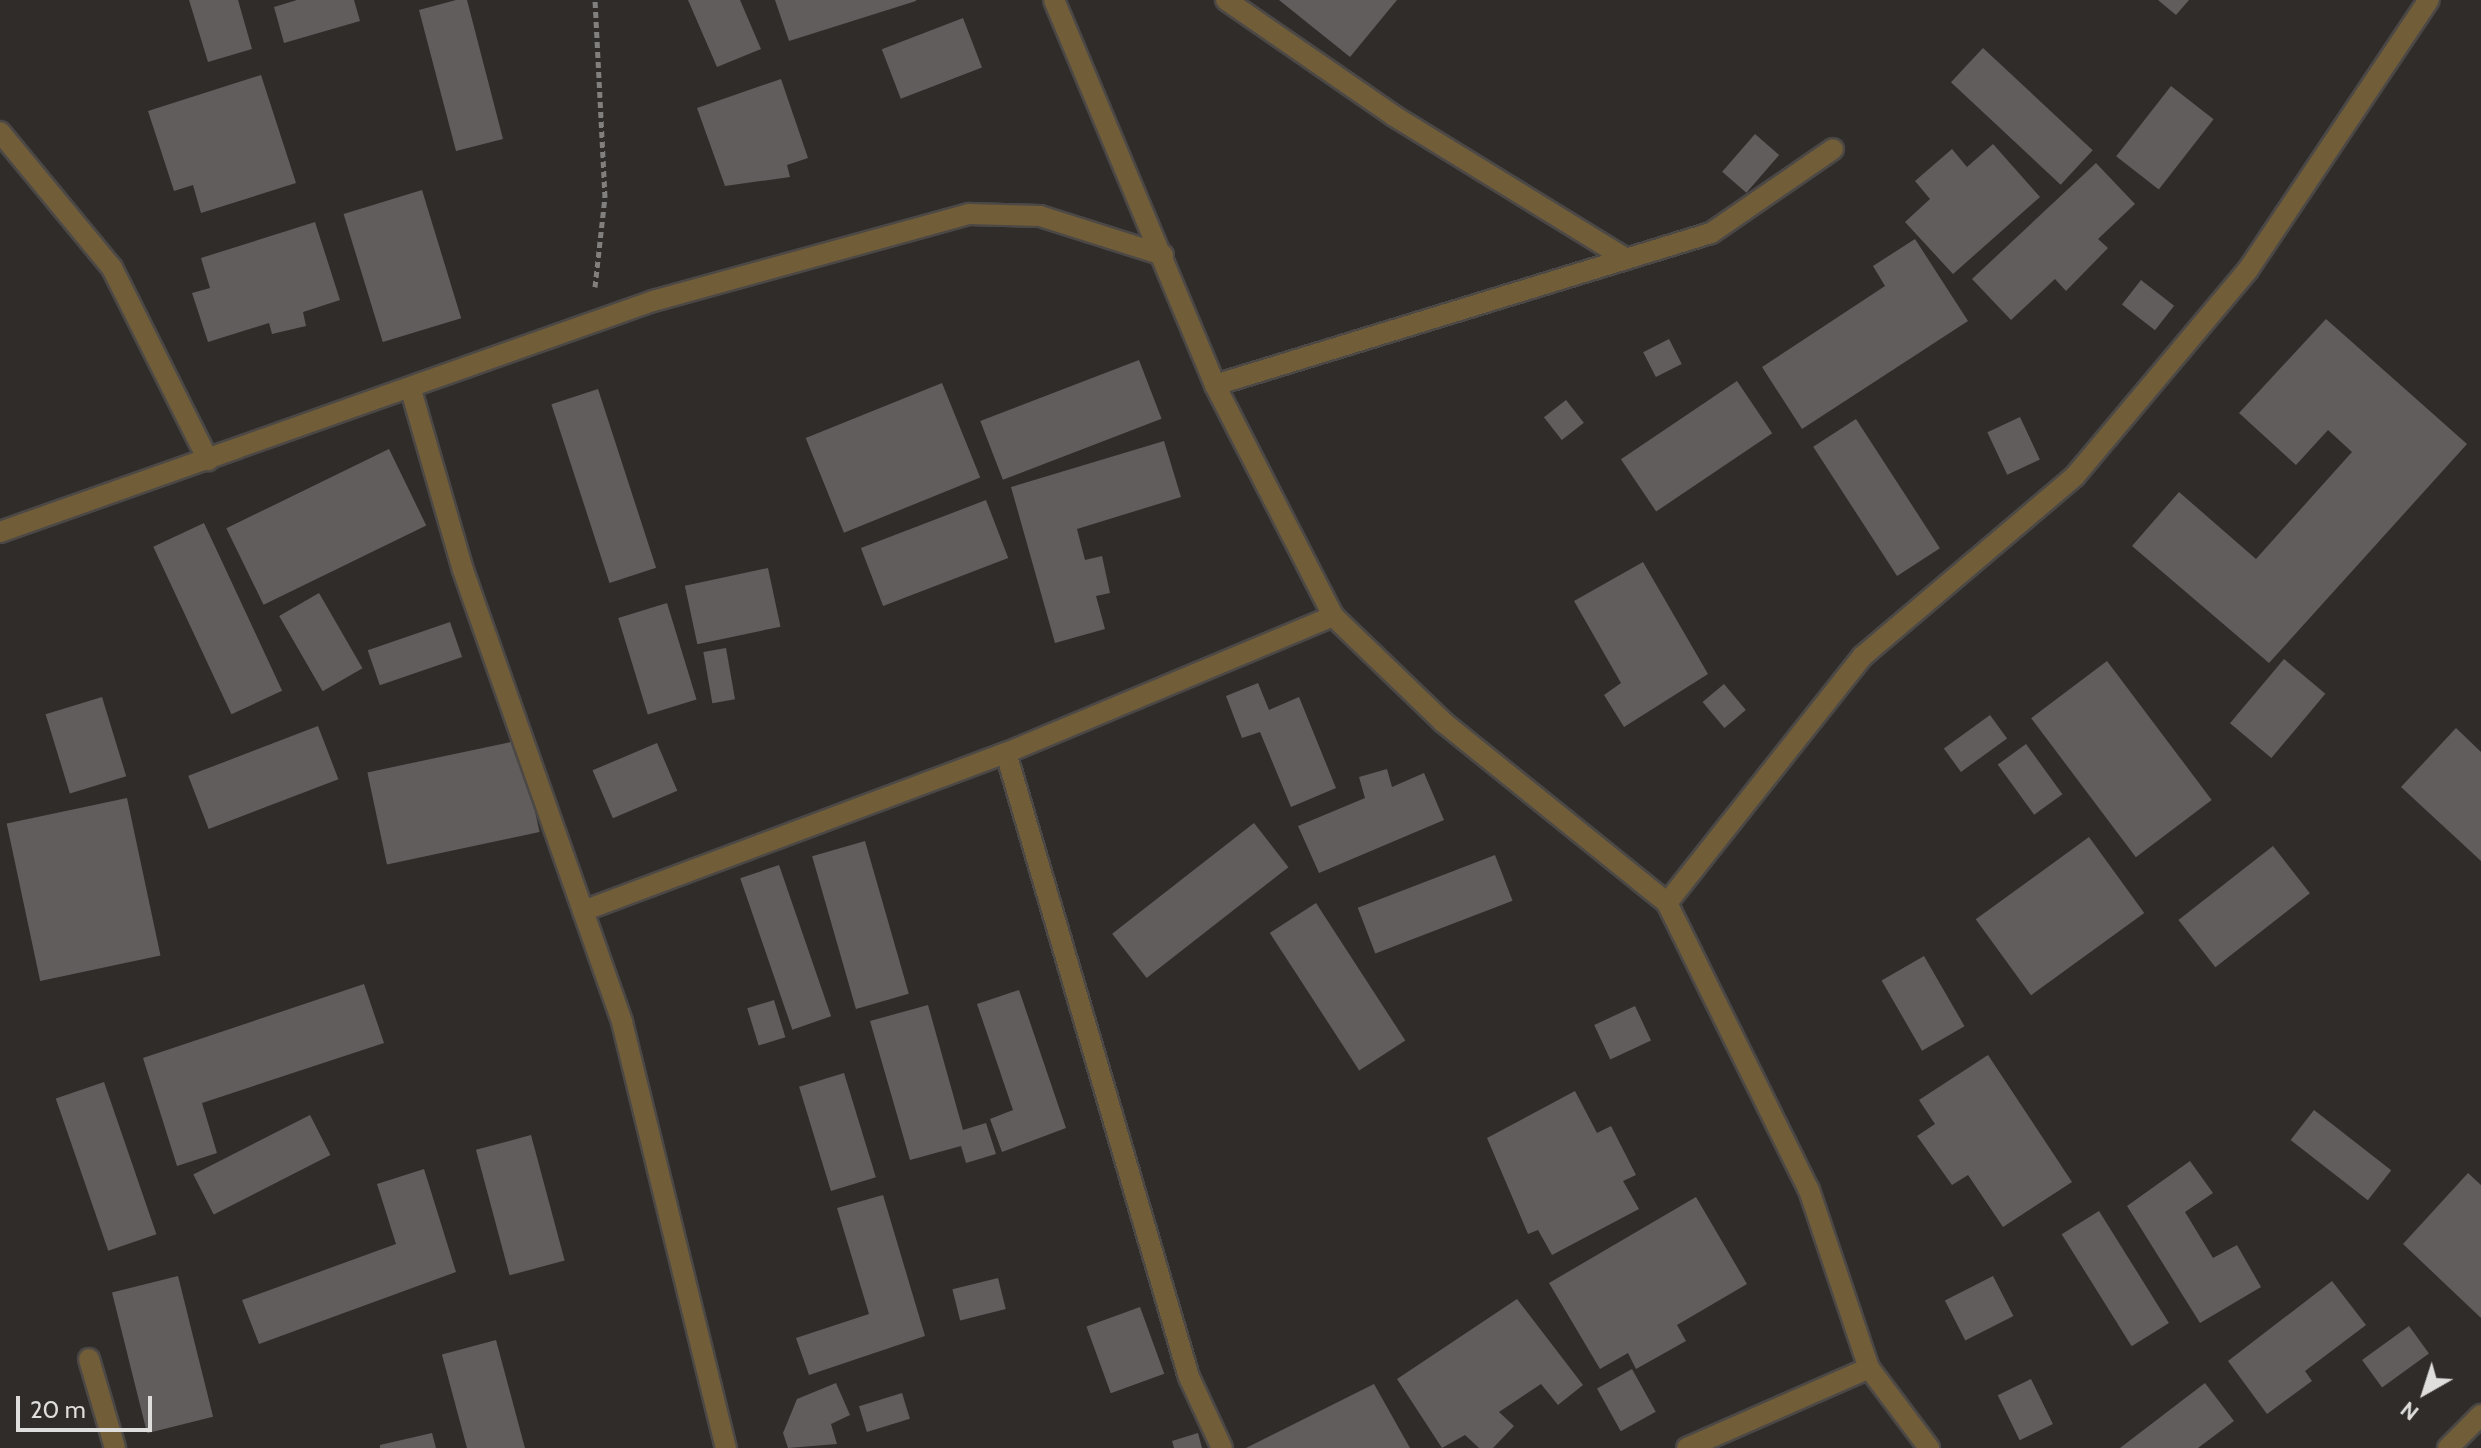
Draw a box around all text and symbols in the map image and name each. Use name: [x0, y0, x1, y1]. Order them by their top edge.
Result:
north arrow: [2385, 1352, 2465, 1432]
scale bar: [20, 1380, 156, 1430]
text: 20 m: [30, 1395, 86, 1424]
text: N: [2395, 1396, 2424, 1426]

